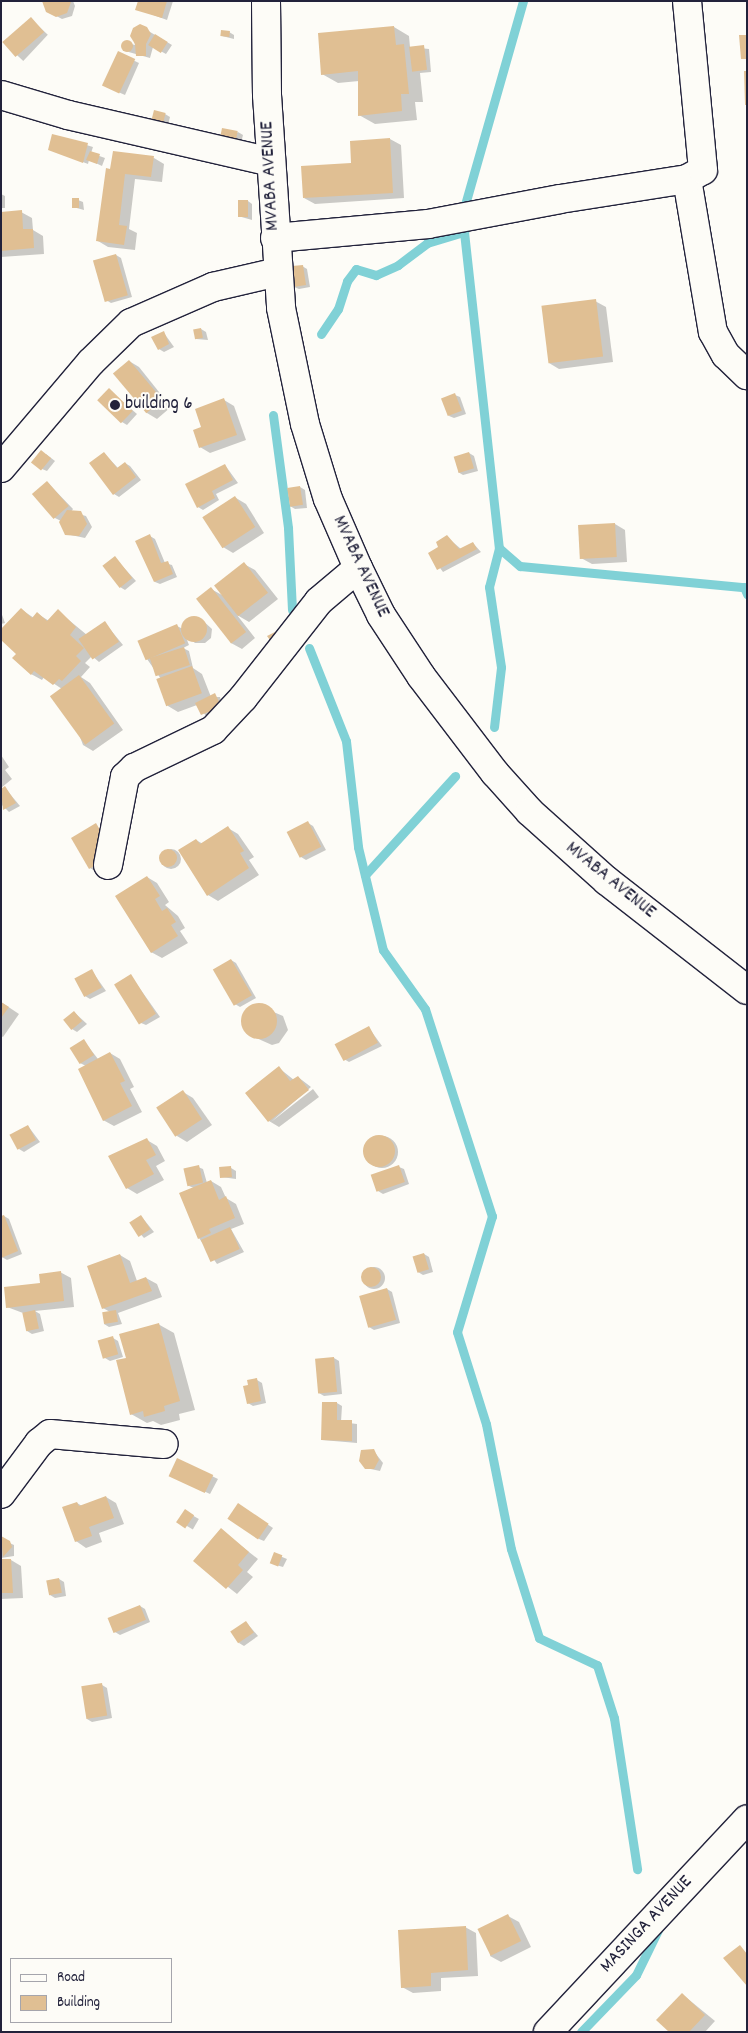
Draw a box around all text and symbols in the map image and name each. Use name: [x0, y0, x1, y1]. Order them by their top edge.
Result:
street label: MVABA AVENUE: [257, 121, 285, 231]
place label: building 6: [125, 394, 193, 416]
marker: building 6: [109, 399, 121, 411]
street label: MVABA AVENUE: [326, 512, 394, 622]
street label: MVABA AVENUE: [560, 838, 660, 924]
street label: MASINGA AVENUE: [596, 1872, 698, 1978]
legend: [10, 1958, 172, 2023]
text: Road: [57, 1967, 85, 1989]
text: Building: [57, 1992, 100, 2014]

